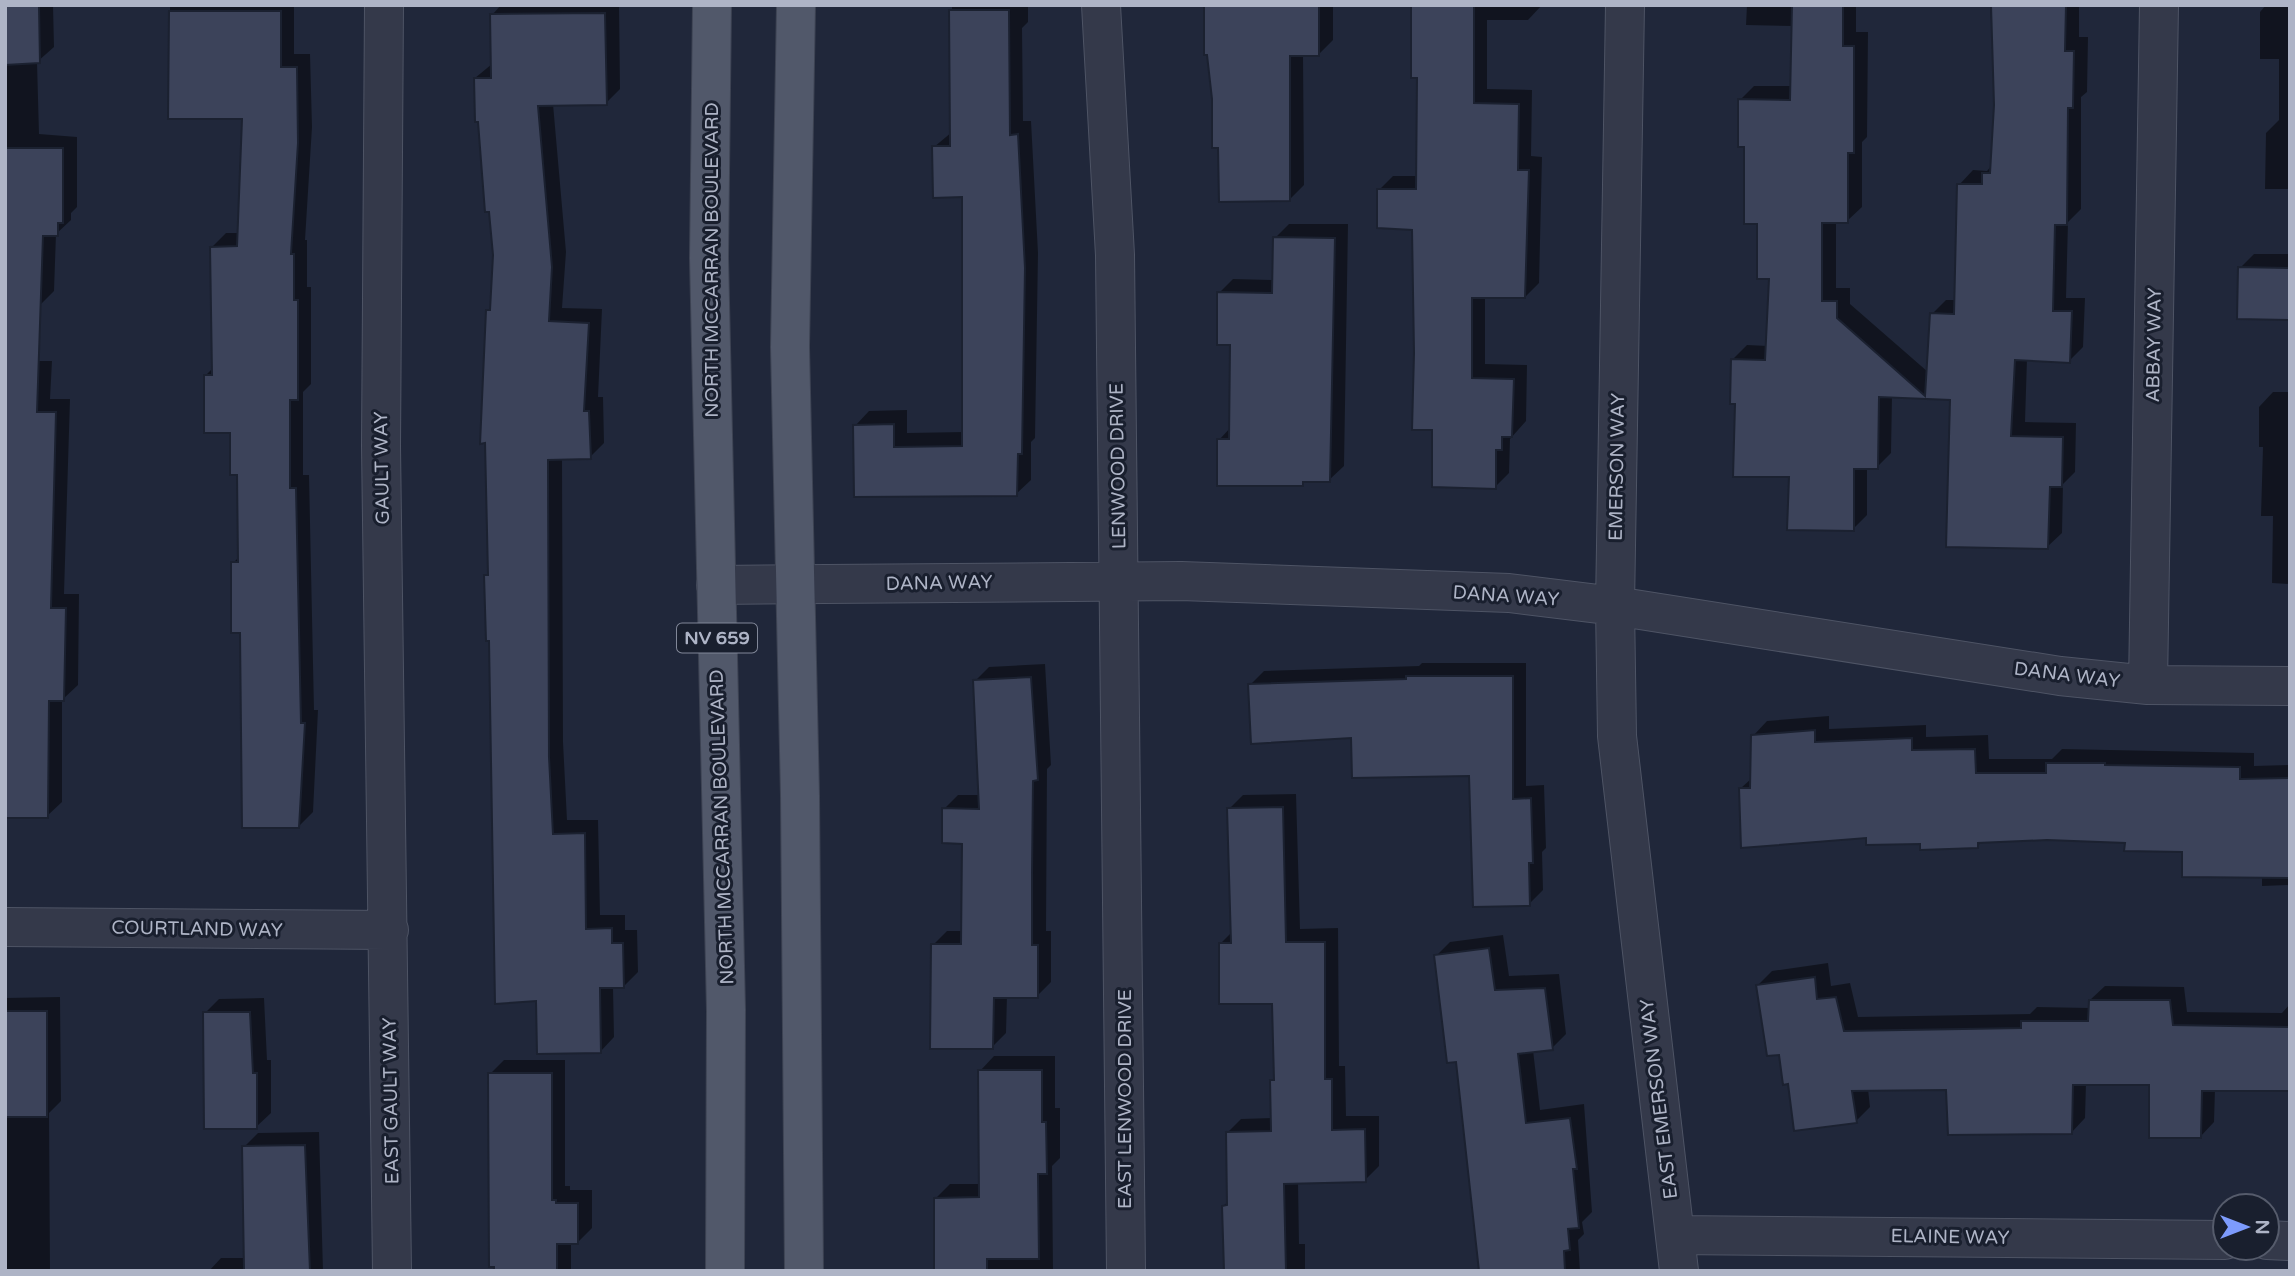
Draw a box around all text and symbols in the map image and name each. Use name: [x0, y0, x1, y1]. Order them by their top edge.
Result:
street label: NORTH MCCARRAN BOULEVARD: [701, 102, 723, 418]
street label: ABBAY WAY: [2142, 287, 2166, 403]
street label: LENWOOD DRIVE: [1106, 383, 1130, 549]
street label: EMERSON WAY: [1605, 393, 1629, 541]
street label: GAULT WAY: [370, 411, 394, 525]
street label: DANA WAY: [885, 571, 993, 595]
street label: DANA WAY: [1452, 581, 1560, 611]
road number: NV 659: [677, 624, 757, 652]
street label: DANA WAY: [2013, 658, 2121, 692]
street label: NORTH MCCARRAN BOULEVARD: [706, 669, 738, 985]
street label: COURTLAND WAY: [111, 917, 283, 941]
street label: EAST LENWOOD DRIVE: [1114, 989, 1136, 1209]
street label: EAST EMERSON WAY: [1636, 998, 1682, 1200]
street label: EAST GAULT WAY: [379, 1017, 403, 1185]
north arrow: [2211, 1192, 2281, 1262]
text: N: [2251, 1219, 2273, 1235]
street label: ELAINE WAY: [1890, 1225, 2010, 1249]

